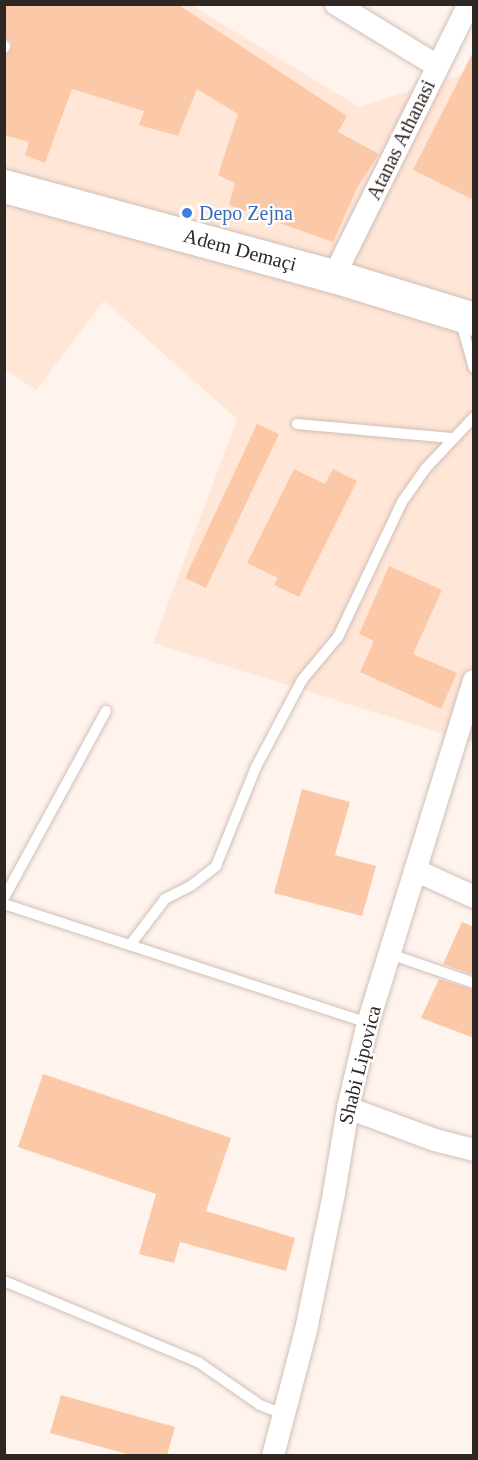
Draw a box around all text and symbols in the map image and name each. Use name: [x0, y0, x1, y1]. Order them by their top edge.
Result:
street label: Atanas Athanasi: [361, 76, 441, 204]
place label: Depo Zejna: [199, 201, 293, 225]
marker: Depo Zejna: [180, 206, 194, 220]
street label: Adem Demaçi: [181, 223, 299, 277]
street label: Shabi Lipovica: [334, 1003, 386, 1127]

